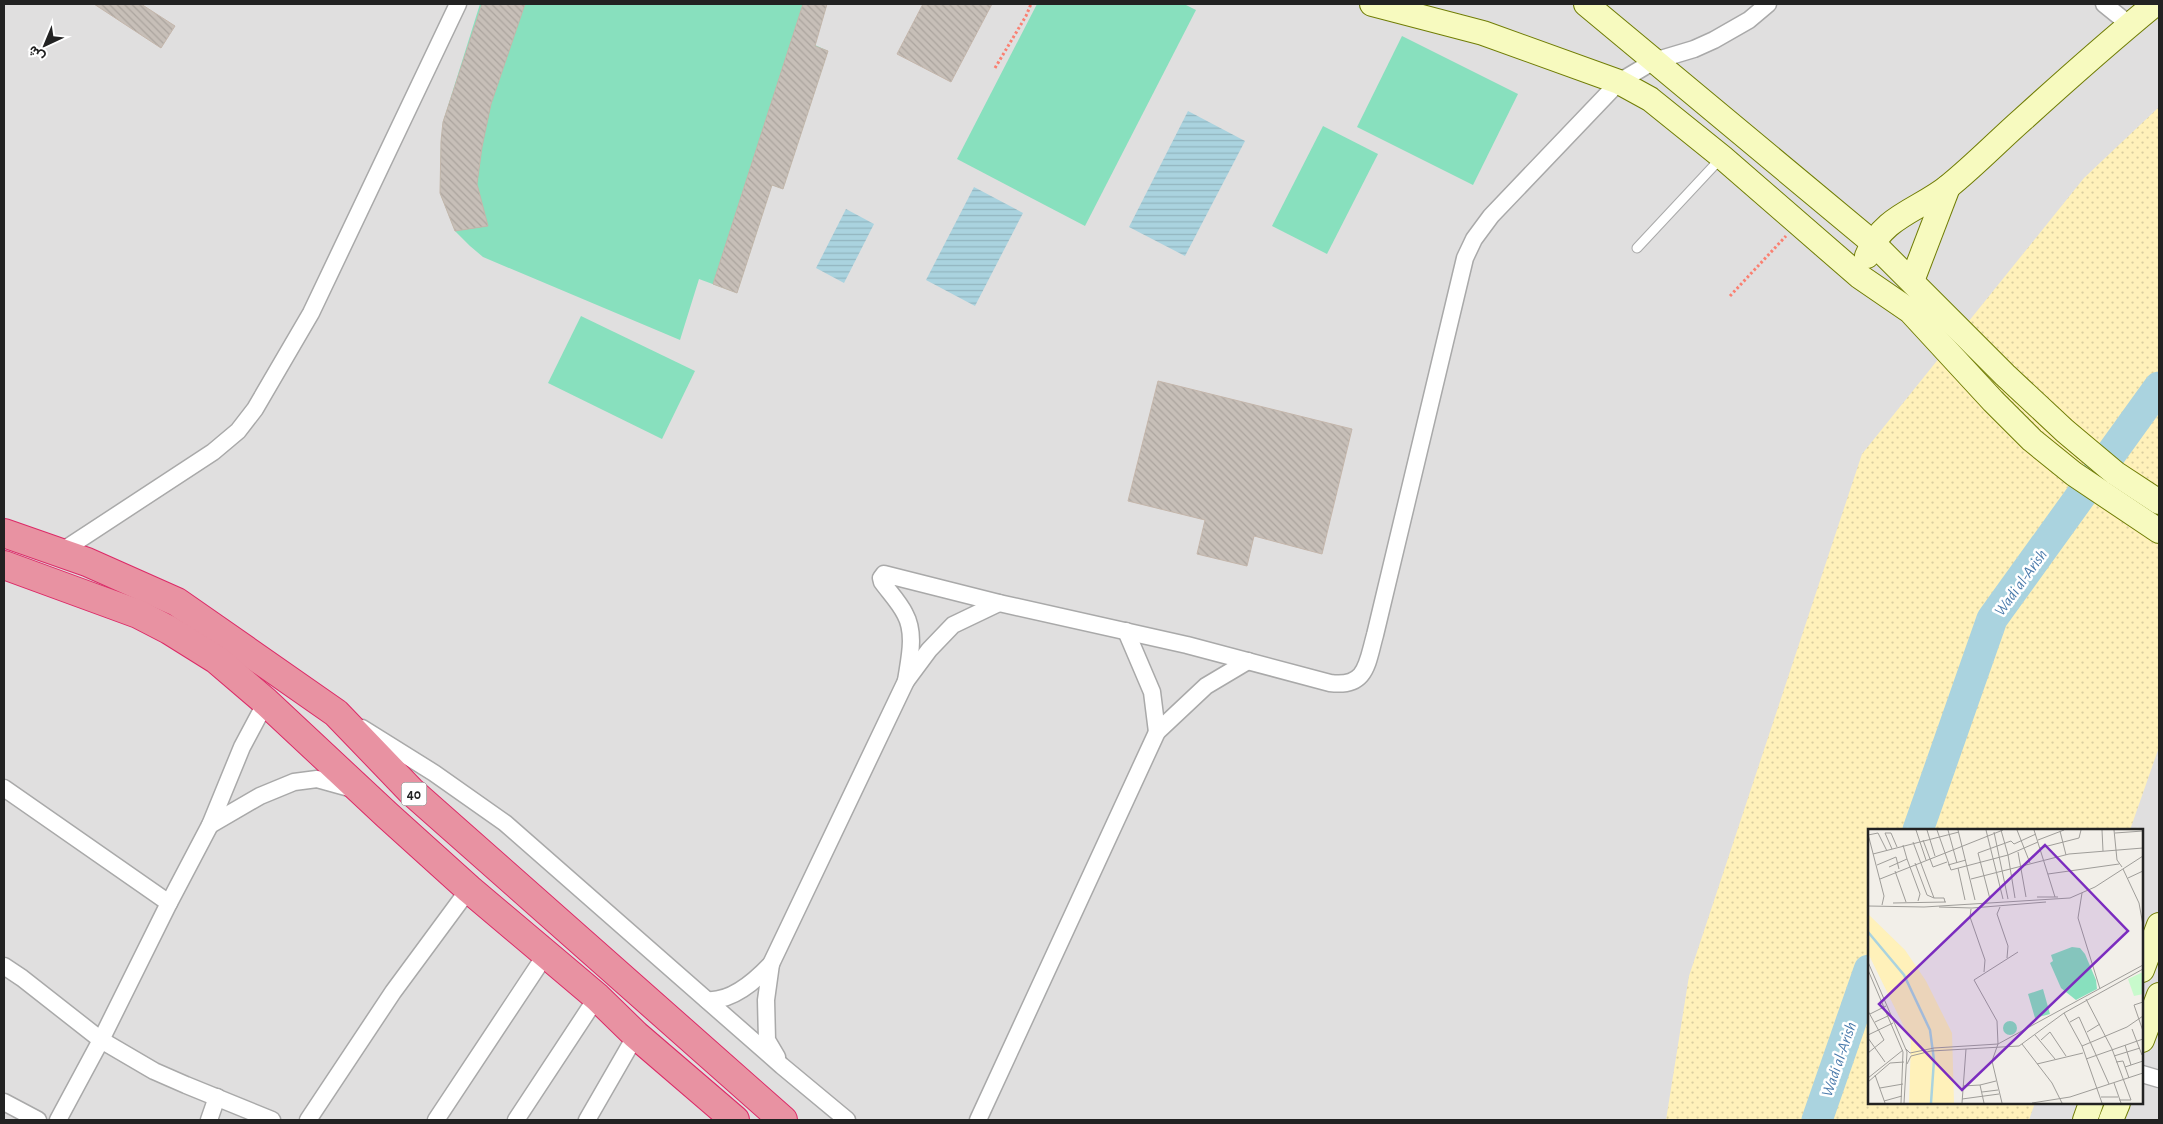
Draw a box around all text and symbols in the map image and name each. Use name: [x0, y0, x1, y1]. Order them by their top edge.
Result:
north arrow: [20, 20, 70, 70]
text: ش: [26, 42, 48, 65]
water label: Wadi al-Arish: [1991, 546, 2050, 619]
road number: 40: [402, 782, 426, 806]
inset map: [1868, 829, 2143, 1104]
water label: Wadi al-Arish: [1819, 1020, 1859, 1099]

